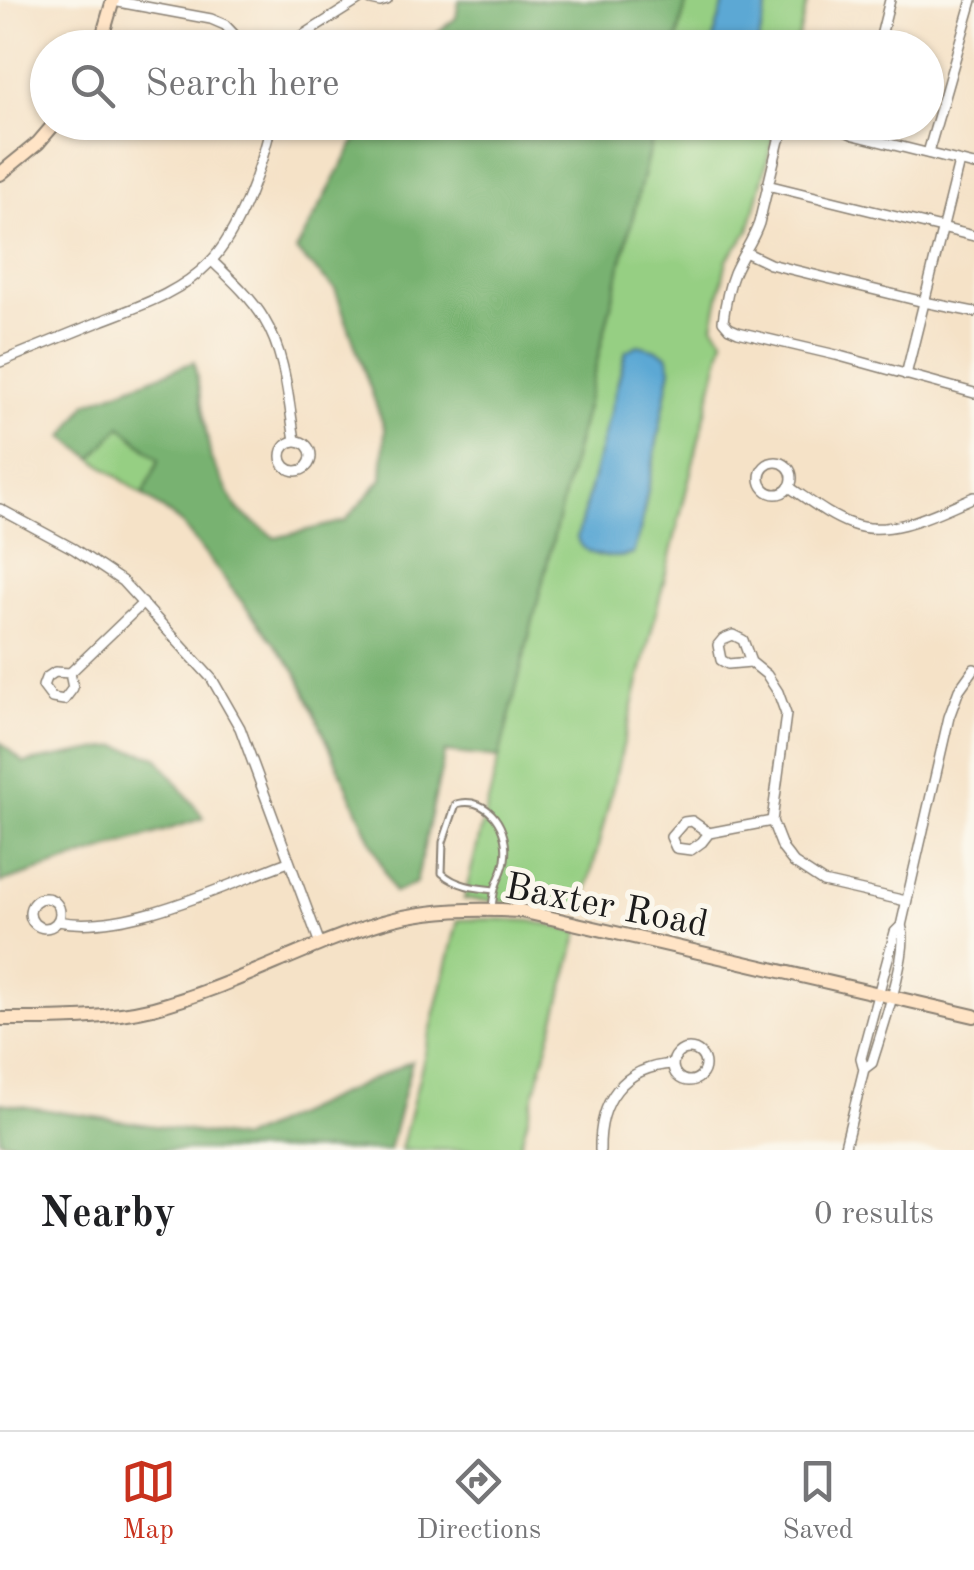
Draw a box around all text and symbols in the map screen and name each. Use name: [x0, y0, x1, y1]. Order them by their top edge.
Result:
search box: [30, 30, 944, 140]
icon: search: [65, 58, 120, 113]
text: Search here: [145, 66, 340, 104]
street label: Baxter Road: [501, 869, 711, 945]
text: Nearby: [40, 1194, 176, 1236]
text: 0 results: [814, 1199, 934, 1231]
tab: Map: [121, 1454, 176, 1549]
tab: Directions: [417, 1454, 541, 1549]
tab: Saved: [782, 1454, 853, 1549]

